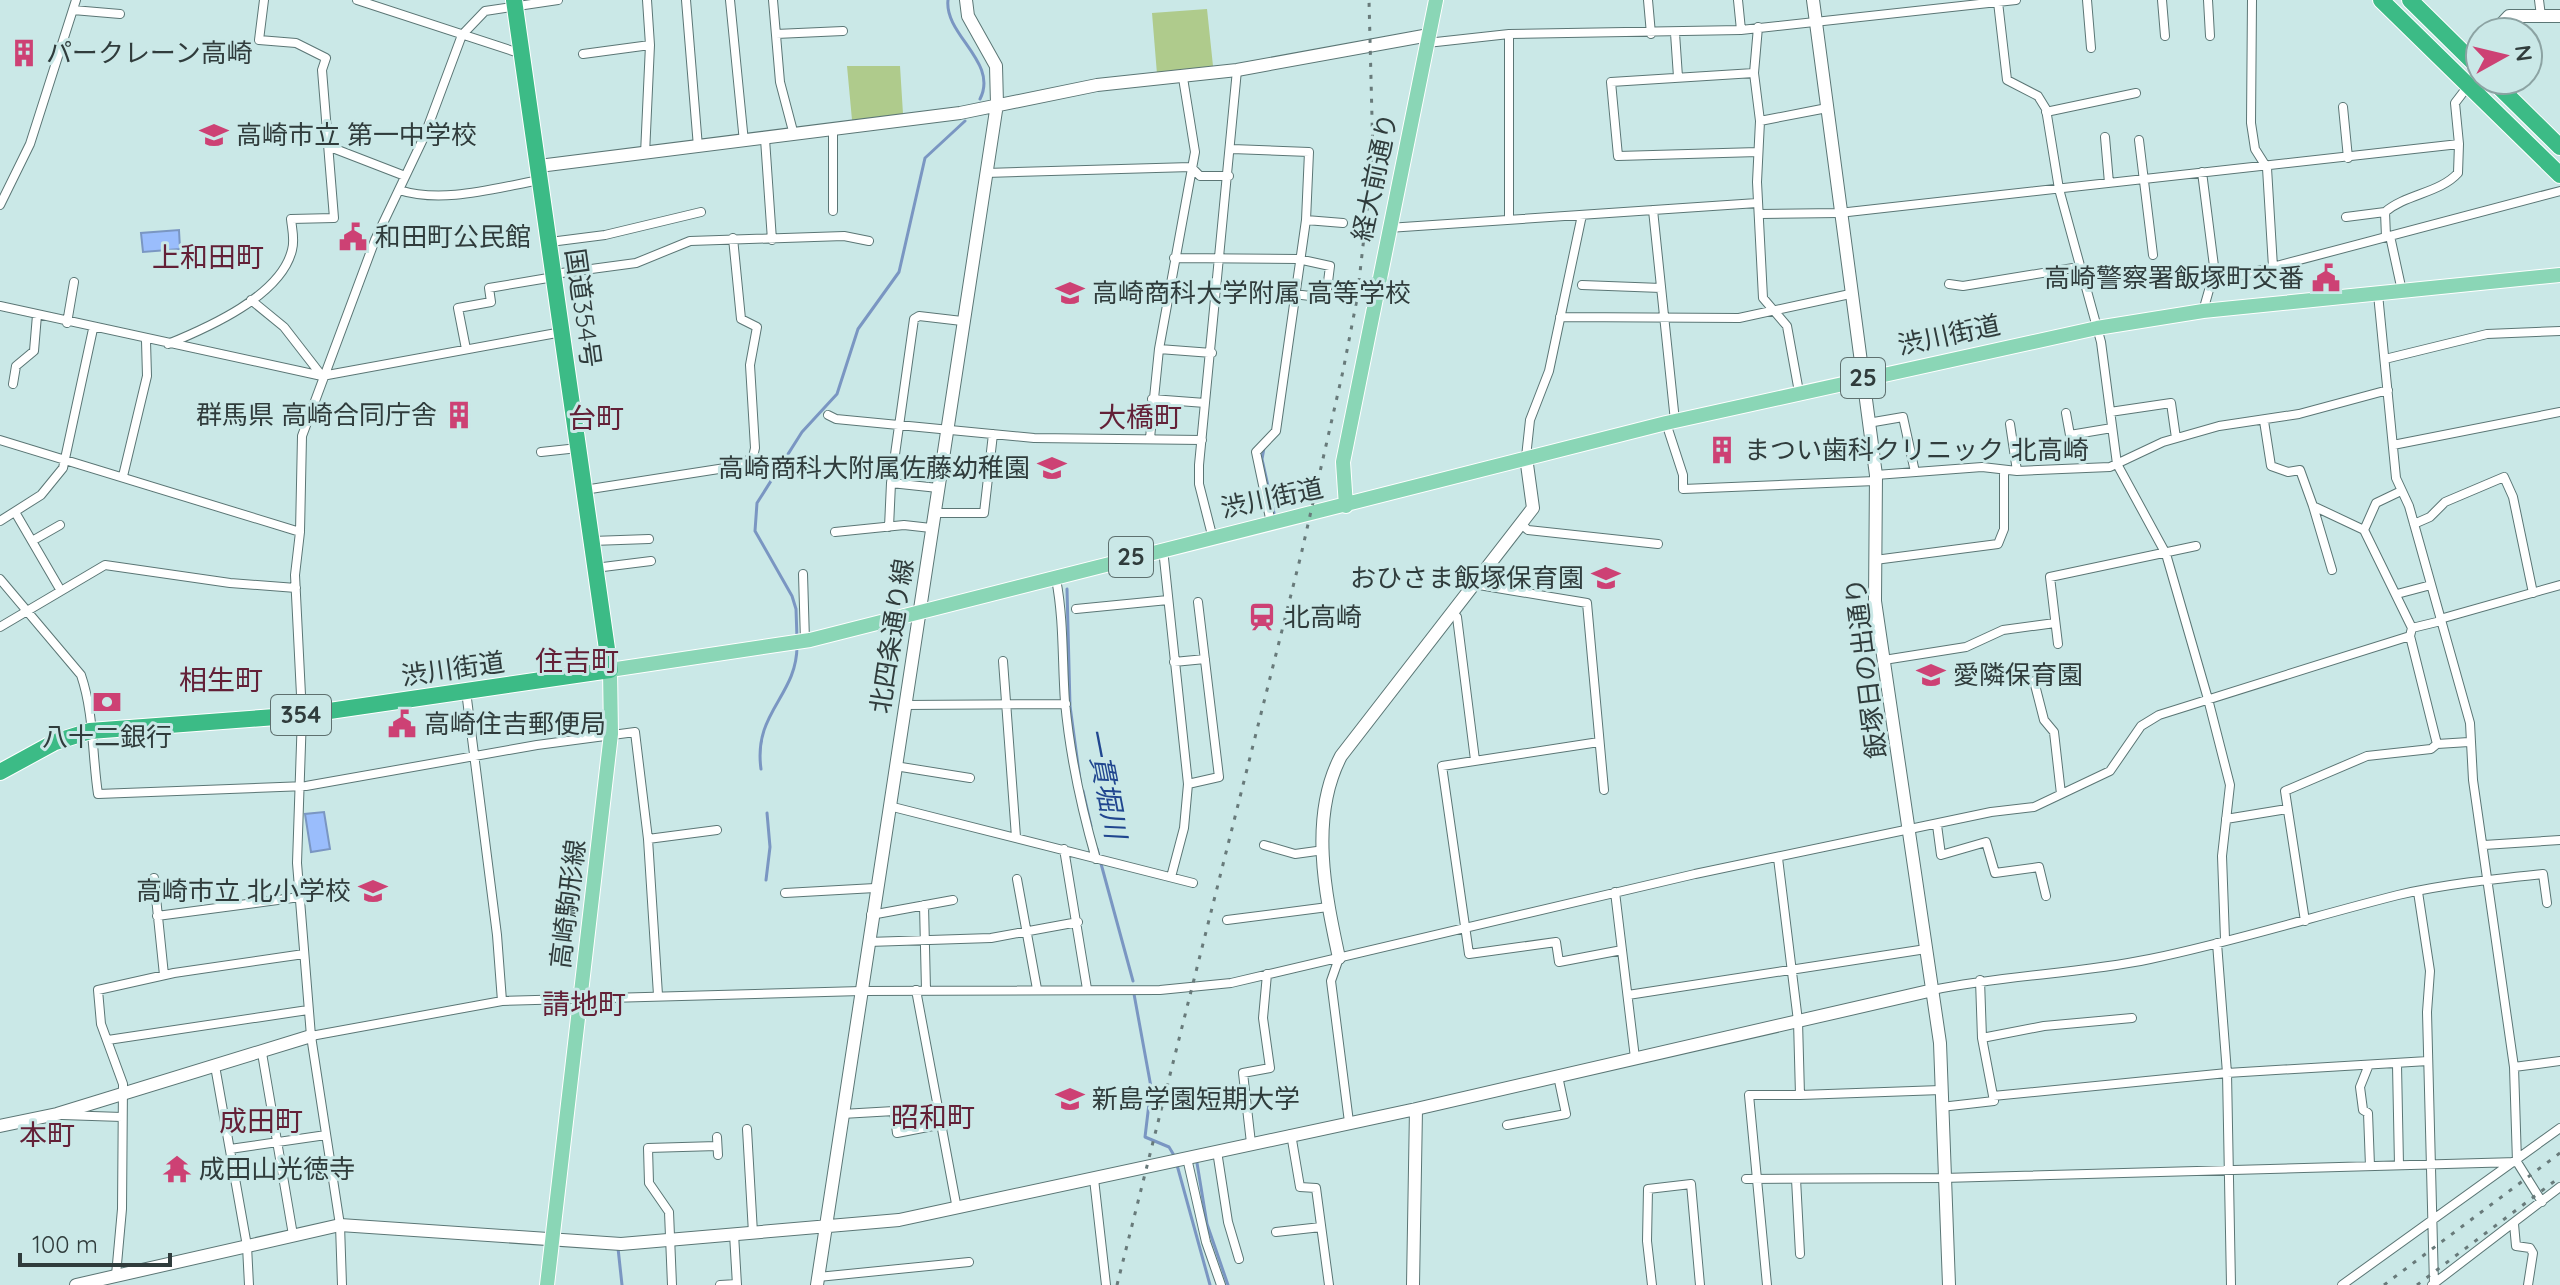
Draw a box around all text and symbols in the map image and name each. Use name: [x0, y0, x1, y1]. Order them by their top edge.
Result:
north arrow: [2464, 16, 2544, 96]
place label: パークレーン高崎: [46, 36, 253, 69]
building icon: パークレーン高崎: [9, 38, 39, 68]
text: N: [2509, 43, 2539, 63]
street label: 経大前通り: [1345, 110, 1404, 244]
place label: 高崎市立 第一中学校: [236, 118, 477, 151]
school or university icon: 高崎市立 第一中学校: [199, 120, 229, 150]
place label: 和田町公民館: [375, 220, 531, 253]
public building icon: 和田町公民館: [338, 222, 368, 252]
district label: 上和田町: [152, 239, 264, 274]
street label: 国道354号: [559, 246, 608, 369]
place label: 高崎警察署飯塚町交番: [2044, 261, 2304, 294]
public building icon: 高崎警察署飯塚町交番: [2311, 263, 2341, 293]
place label: 高崎商科大学附属 高等学校: [1092, 276, 1411, 309]
school or university icon: 高崎商科大学附属 高等学校: [1055, 278, 1085, 308]
street label: 渋川街道: [1895, 308, 2003, 361]
road number: 25: [1841, 358, 1885, 398]
place label: 群馬県 高崎合同庁舎: [196, 398, 437, 431]
district label: 大橋町: [1098, 399, 1182, 434]
building icon: 群馬県 高崎合同庁舎: [444, 400, 474, 430]
district label: 台町: [568, 400, 624, 435]
place label: まつい歯科クリニック 北高崎: [1744, 433, 2089, 466]
building icon: まつい歯科クリニック 北高崎: [1707, 435, 1737, 465]
place label: 高崎商科大附属佐藤幼稚園: [718, 451, 1030, 484]
school or university icon: 高崎商科大附属佐藤幼稚園: [1037, 453, 1067, 483]
street label: 渋川街道: [1218, 471, 1326, 524]
road number: 25: [1109, 537, 1153, 577]
street label: 北四条通り線: [863, 556, 920, 716]
place label: おひさま飯塚保育園: [1350, 561, 1584, 594]
school or university icon: おひさま飯塚保育園: [1591, 563, 1621, 593]
street label: 飯塚日の出通り: [1838, 576, 1893, 760]
place label: 北高崎: [1284, 600, 1362, 633]
station icon: 北高崎: [1247, 602, 1277, 632]
district label: 住吉町: [535, 643, 619, 678]
street label: 渋川街道: [399, 645, 507, 692]
place label: 愛隣保育園: [1953, 658, 2083, 691]
school or university icon: 愛隣保育園: [1916, 660, 1946, 690]
district label: 相生町: [179, 662, 263, 697]
bank icon: 八十二銀行: [92, 687, 122, 717]
road number: 354: [271, 695, 331, 735]
place label: 高崎住吉郵便局: [424, 707, 606, 740]
public building icon: 高崎住吉郵便局: [387, 709, 417, 739]
place label: 八十二銀行: [42, 720, 172, 753]
water label: 一貫堀川: [1079, 725, 1135, 844]
street label: 高崎駒形線: [543, 837, 592, 970]
place label: 高崎市立 北小学校: [136, 874, 351, 907]
school or university icon: 高崎市立 北小学校: [358, 876, 388, 906]
district label: 請地町: [542, 986, 626, 1021]
place label: 新島学園短期大学: [1092, 1082, 1300, 1115]
school or university icon: 新島学園短期大学: [1055, 1084, 1085, 1114]
district label: 昭和町: [891, 1099, 975, 1134]
district label: 成田町: [219, 1103, 303, 1138]
district label: 本町: [19, 1117, 75, 1152]
place label: 成田山光徳寺: [199, 1152, 355, 1185]
temple icon: 成田山光徳寺: [162, 1154, 192, 1184]
scale bar: [20, 1217, 170, 1267]
text: 100 m: [32, 1229, 98, 1259]

